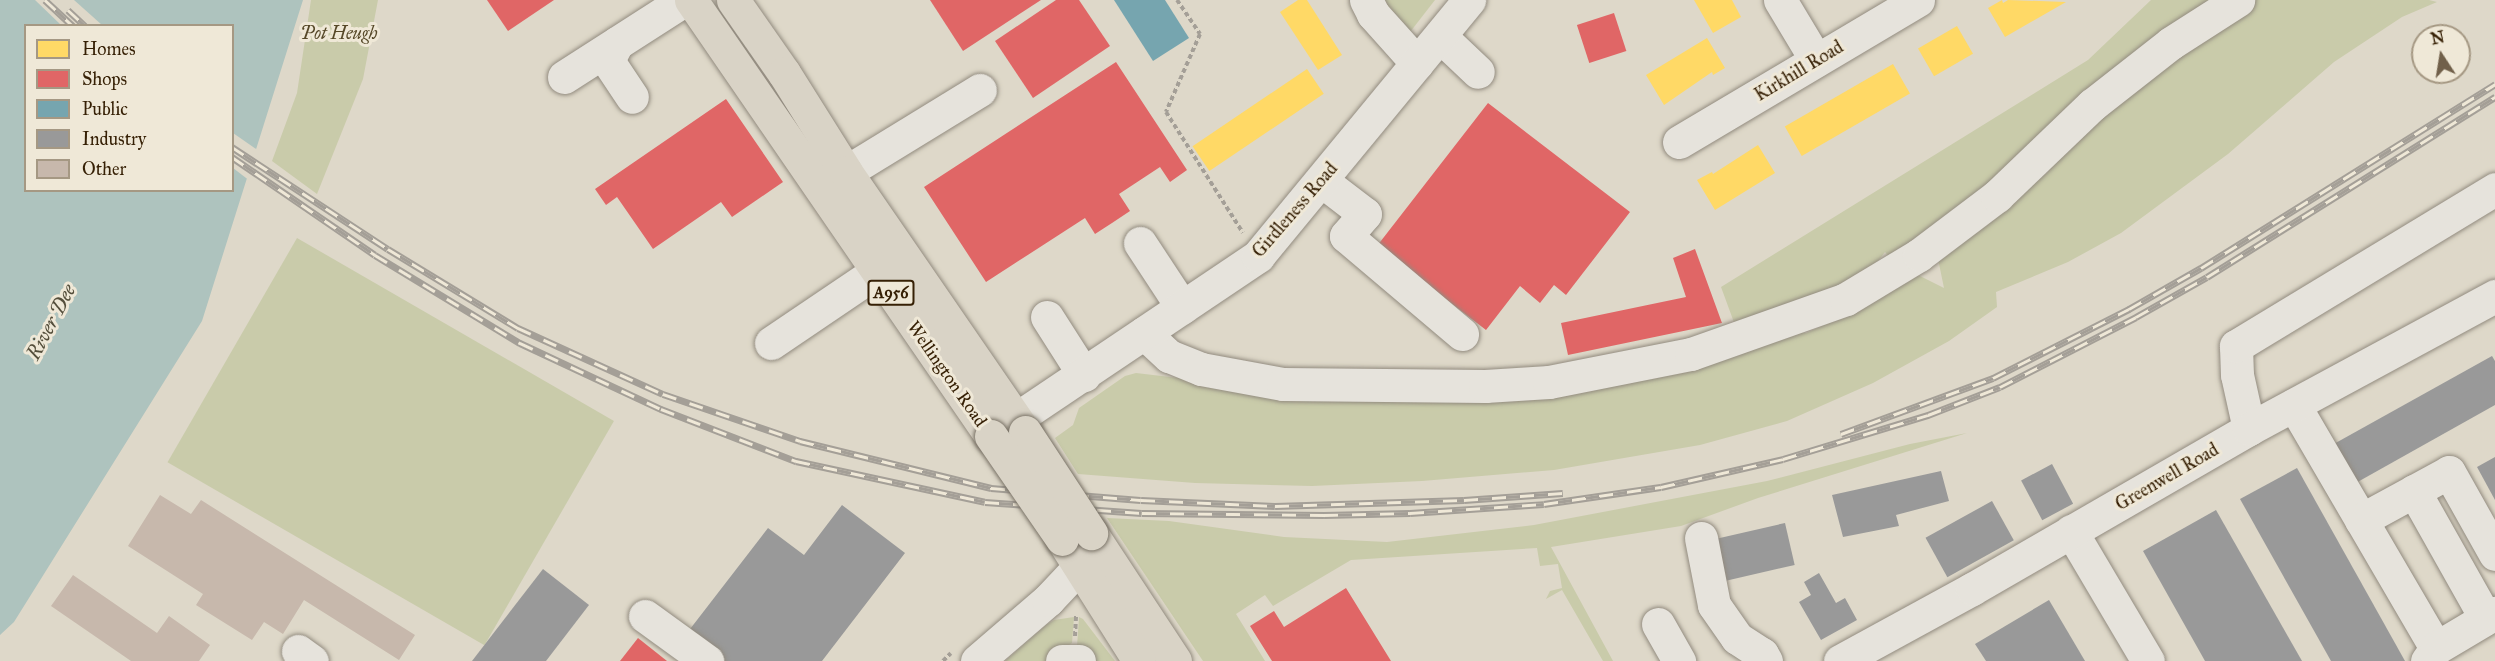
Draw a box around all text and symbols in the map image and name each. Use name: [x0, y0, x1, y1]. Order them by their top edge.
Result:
park label: Pot Heugh: [300, 22, 378, 44]
legend: [24, 24, 234, 192]
north arrow: [2411, 24, 2471, 84]
text: N: [2429, 27, 2446, 49]
street label: Kirkhill Road: [1751, 36, 1847, 106]
text: Homes: [82, 38, 136, 60]
text: Shops: [82, 68, 127, 90]
text: Public: [82, 98, 128, 120]
text: Industry: [82, 128, 146, 150]
text: Other: [82, 158, 126, 180]
street label: Girdleness Road: [1248, 158, 1342, 262]
water label: River Dee: [21, 280, 81, 364]
road number: A956: [867, 280, 915, 306]
street label: Wellington Road: [903, 317, 991, 431]
street label: Greenwell Road: [2112, 439, 2222, 515]

